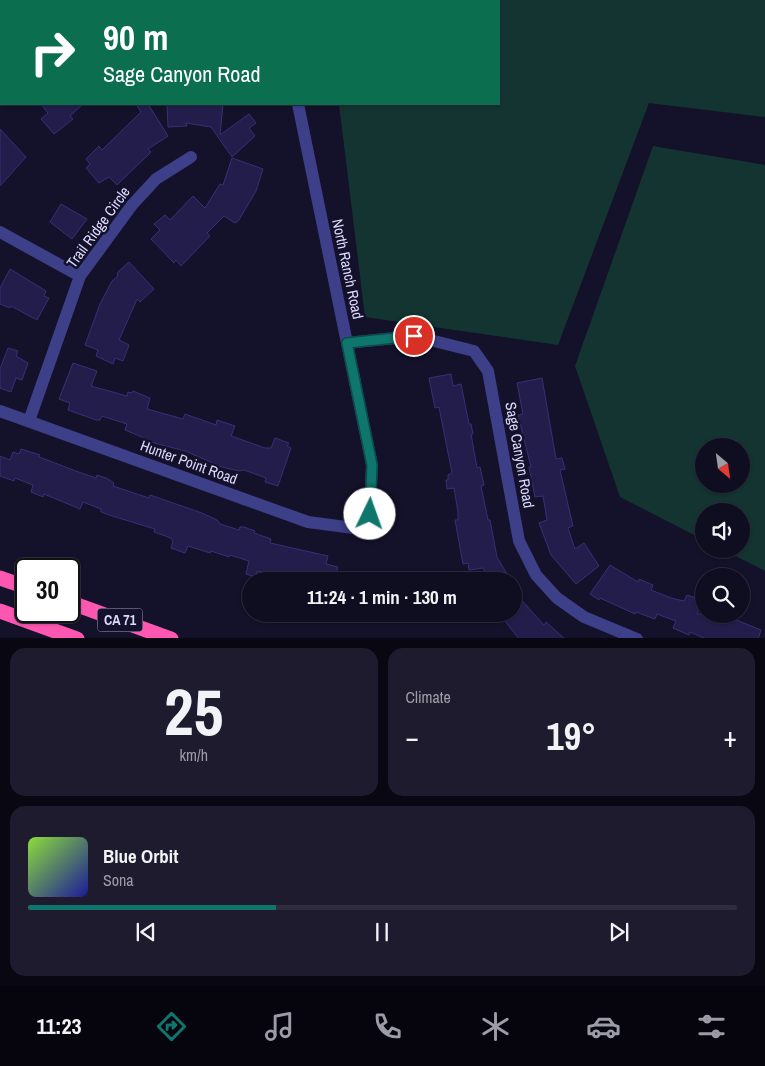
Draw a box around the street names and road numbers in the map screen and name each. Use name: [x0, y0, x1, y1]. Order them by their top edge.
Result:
street label: Trail Ridge Circle: [61, 182, 135, 272]
street label: North Ranch Road: [327, 217, 369, 321]
street label: Sage Canyon Road: [500, 400, 540, 510]
street label: Hunter Point Road: [138, 435, 240, 489]
road number: CA 71: [98, 608, 142, 632]

